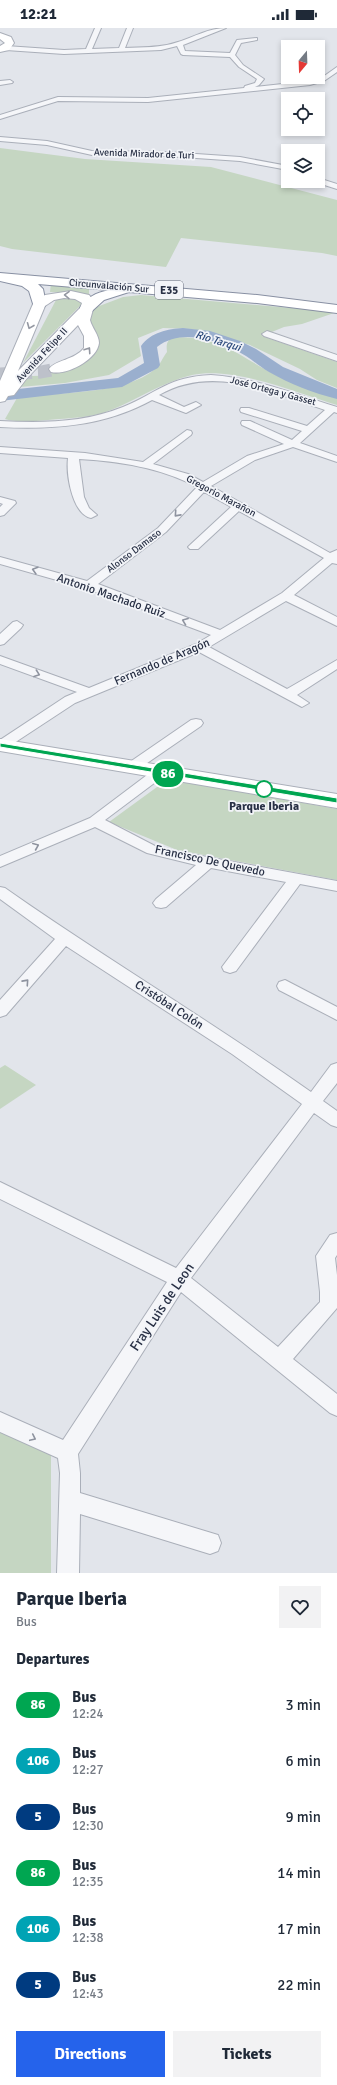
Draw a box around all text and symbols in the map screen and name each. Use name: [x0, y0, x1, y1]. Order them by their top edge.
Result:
text: 12:21: [20, 5, 57, 23]
north arrow: [281, 40, 325, 84]
map controls: [281, 40, 325, 188]
button: locate: [281, 92, 325, 136]
button: layers: [281, 144, 325, 188]
street label: Avenida Mirador de Turi: [94, 146, 194, 162]
street label: Circunvalación Sur: [68, 277, 150, 296]
road number: E35: [155, 281, 183, 299]
one-way arrow: [64, 291, 70, 299]
one-way arrow: [27, 321, 35, 329]
street label: Avenida Felipe II: [14, 325, 70, 385]
water label: Río Tarqui: [194, 328, 243, 354]
one-way arrow: [84, 347, 91, 354]
street label: José Ortega y Gasset: [229, 374, 318, 408]
street label: Gregorio Marañon: [184, 473, 258, 519]
one-way arrow: [174, 509, 181, 517]
street label: Alonso Damaso: [104, 527, 164, 575]
one-way arrow: [32, 566, 39, 575]
street label: Antonio Machado Ruiz: [55, 570, 167, 622]
one-way arrow: [181, 618, 188, 626]
street label: Fernando de Aragón: [112, 635, 212, 689]
one-way arrow: [33, 669, 40, 677]
line badge: 86: [150, 761, 186, 787]
text: 86: [160, 765, 176, 782]
marker: Parque Iberia: [255, 780, 273, 798]
place label: Parque Iberia: [229, 799, 299, 814]
street label: Francisco De Quevedo: [154, 842, 266, 880]
one-way arrow: [32, 843, 39, 851]
street label: Cristóbal Colón: [132, 977, 206, 1033]
one-way arrow: [21, 979, 29, 987]
street label: Fray Luis de Leon: [126, 1260, 198, 1354]
one-way arrow: [29, 1433, 37, 1441]
button: heart: [279, 1586, 321, 1628]
text: Parque Iberia: [16, 1587, 127, 1611]
text: Bus: [16, 1614, 37, 1630]
text: Departures: [16, 1650, 89, 1668]
text: Bus: [72, 1688, 96, 1706]
text: 86: [30, 1696, 46, 1713]
text: 3 min: [285, 1696, 321, 1714]
text: 12:24: [72, 1706, 104, 1722]
text: Bus: [72, 1744, 96, 1762]
text: 106: [27, 1752, 49, 1769]
text: 6 min: [285, 1752, 321, 1770]
text: 12:27: [72, 1762, 104, 1778]
text: Bus: [72, 1800, 96, 1818]
text: 5: [34, 1808, 42, 1825]
text: 9 min: [285, 1808, 321, 1826]
text: 12:30: [72, 1818, 104, 1834]
text: Bus: [72, 1856, 96, 1874]
text: 86: [30, 1864, 46, 1881]
text: 14 min: [277, 1864, 321, 1882]
text: 12:35: [72, 1874, 104, 1890]
text: Bus: [72, 1912, 96, 1930]
text: 106: [27, 1920, 49, 1937]
text: 17 min: [277, 1920, 321, 1938]
text: 12:38: [72, 1930, 104, 1946]
text: Bus: [72, 1968, 96, 1986]
text: 5: [34, 1976, 42, 1993]
text: 22 min: [277, 1976, 321, 1994]
text: 12:43: [72, 1986, 104, 2002]
button: Directions: [16, 2031, 165, 2077]
button: Tickets: [173, 2031, 321, 2077]

